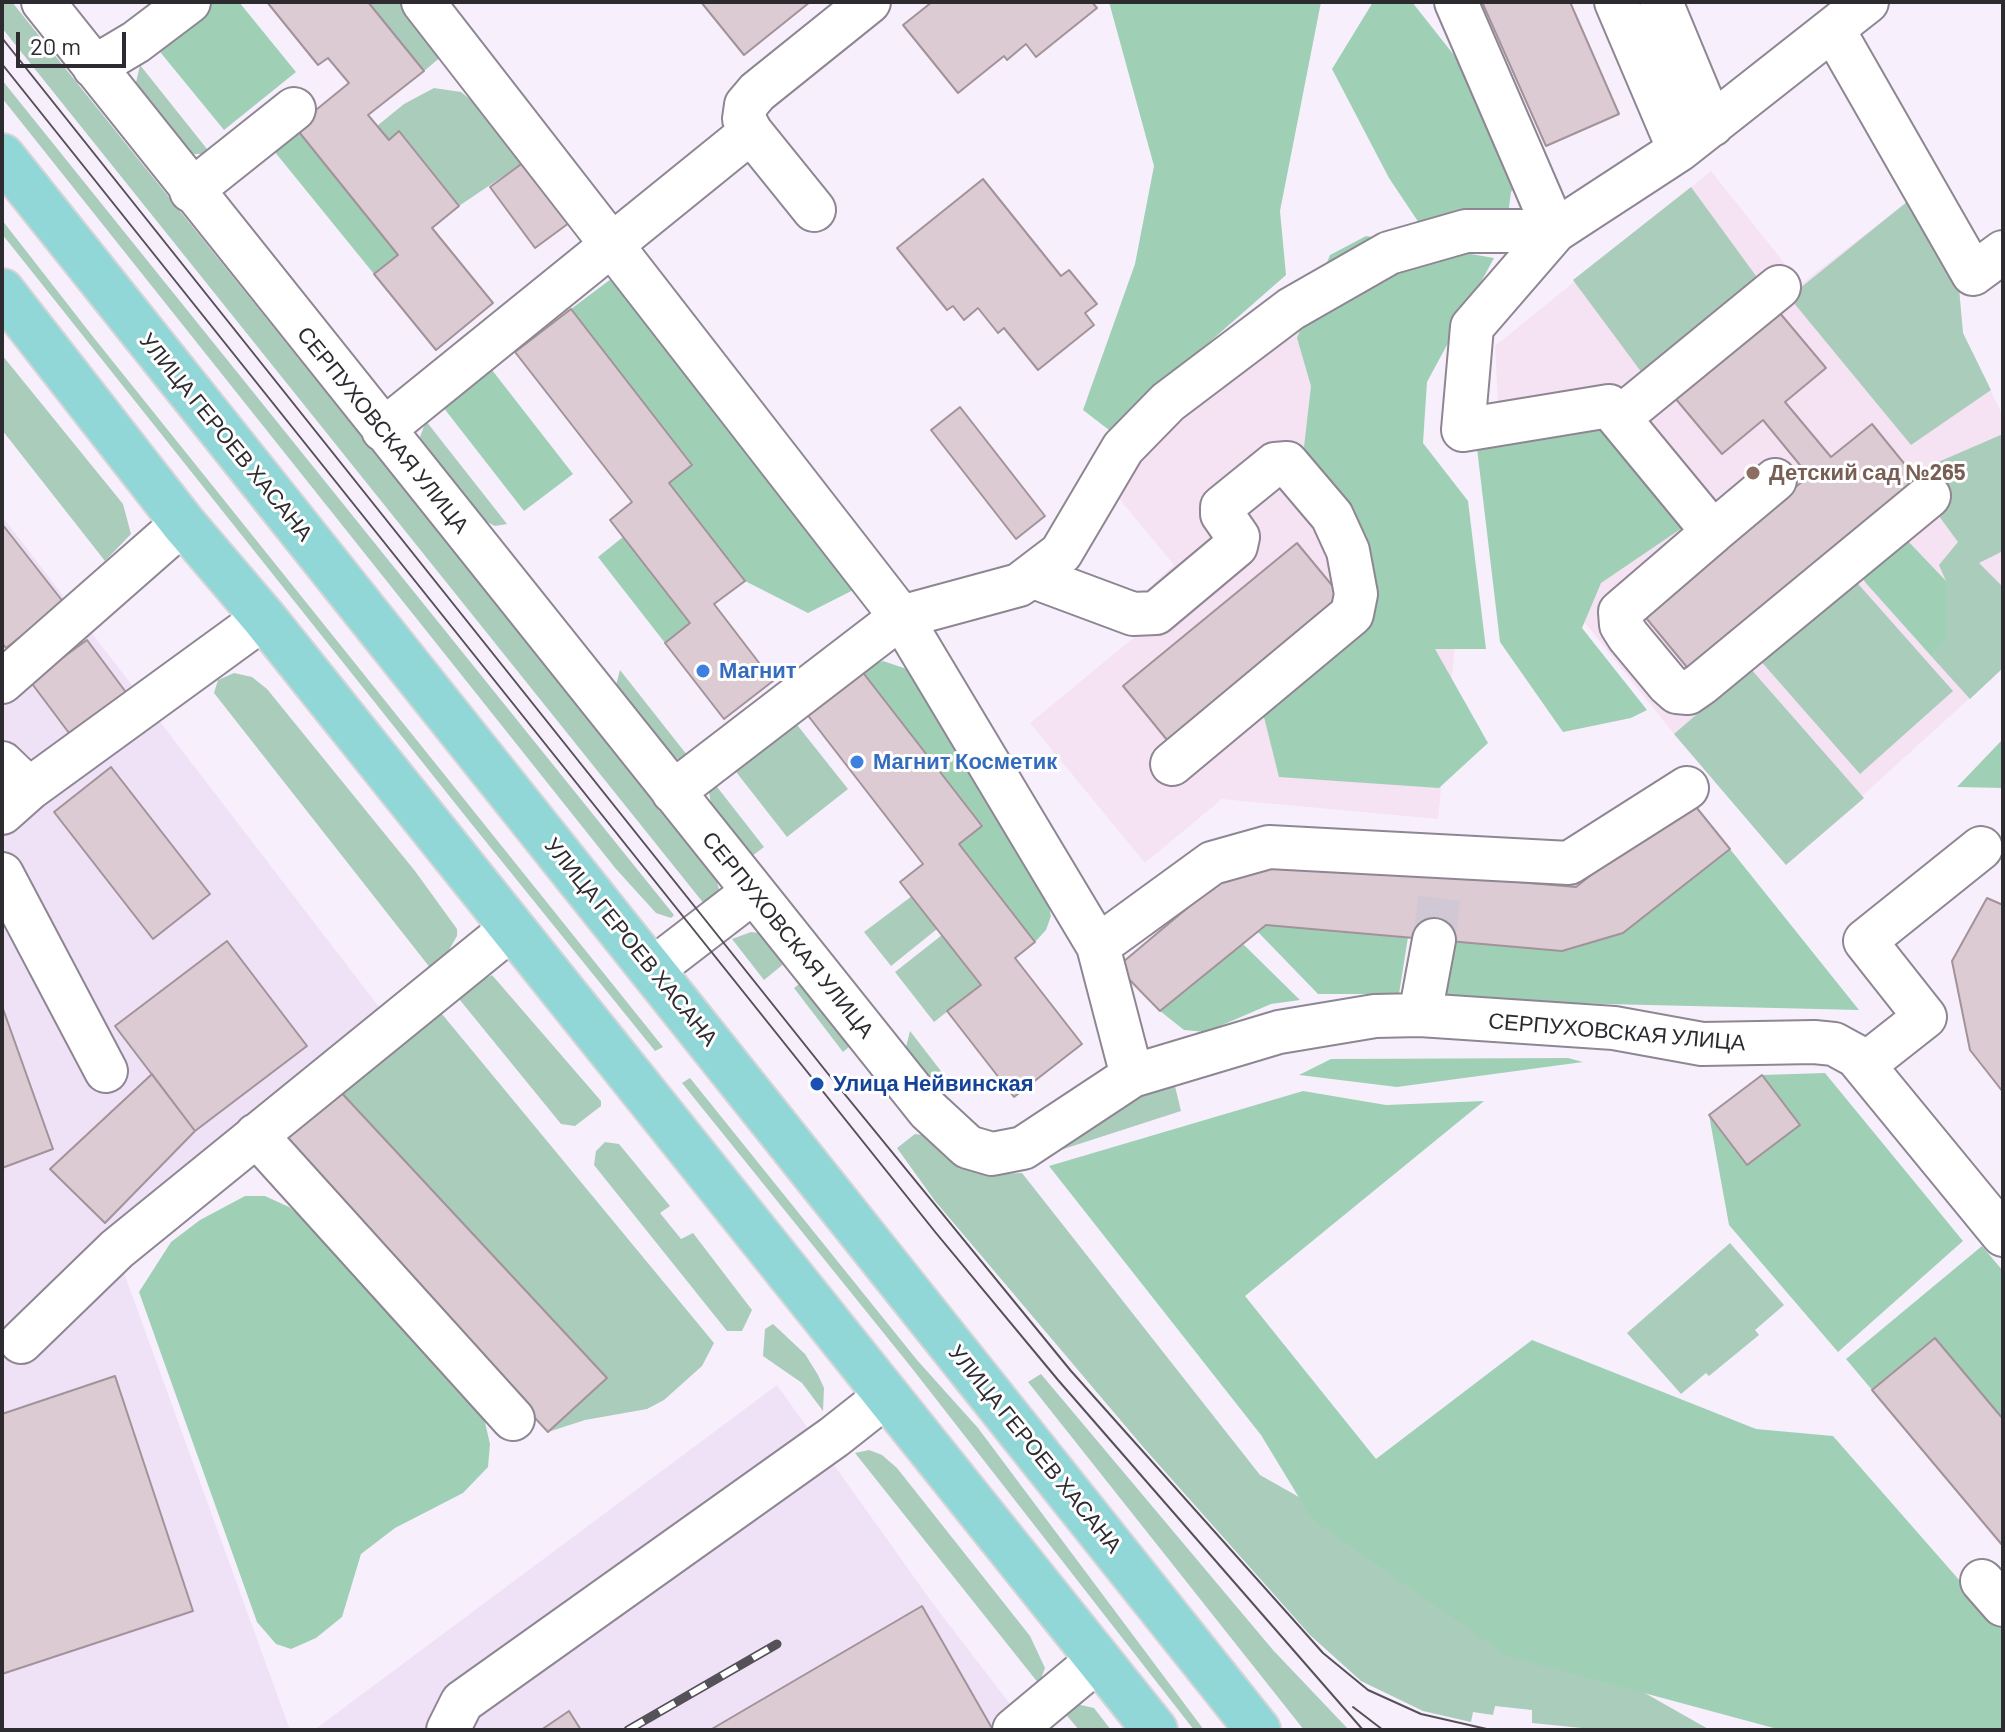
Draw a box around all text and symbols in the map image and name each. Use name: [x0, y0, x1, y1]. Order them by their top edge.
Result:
scale bar: [20, 16, 130, 66]
text: 20 m: [30, 31, 81, 60]
street label: СЕРПУХОВСКАЯ УЛИЦА: [292, 321, 474, 539]
street label: УЛИЦА ГЕРОЕВ ХАСАНА: [134, 328, 318, 546]
place label: Детский сад №265: [1769, 460, 1966, 486]
marker: Детский сад №265: [1744, 464, 1762, 482]
place label: Магнит: [719, 658, 797, 684]
marker: Магнит: [694, 662, 712, 680]
place label: Магнит Косметик: [873, 749, 1057, 775]
marker: Магнит Косметик: [848, 753, 866, 771]
street label: СЕРПУХОВСКАЯ УЛИЦА: [697, 826, 879, 1044]
street label: УЛИЦА ГЕРОЕВ ХАСАНА: [539, 833, 723, 1051]
street label: СЕРПУХОВСКАЯ УЛИЦА: [1487, 1008, 1747, 1056]
place label: Улица Нейвинская: [833, 1071, 1034, 1097]
marker: Улица Нейвинская: [808, 1075, 826, 1093]
street label: УЛИЦА ГЕРОЕВ ХАСАНА: [943, 1340, 1127, 1558]

